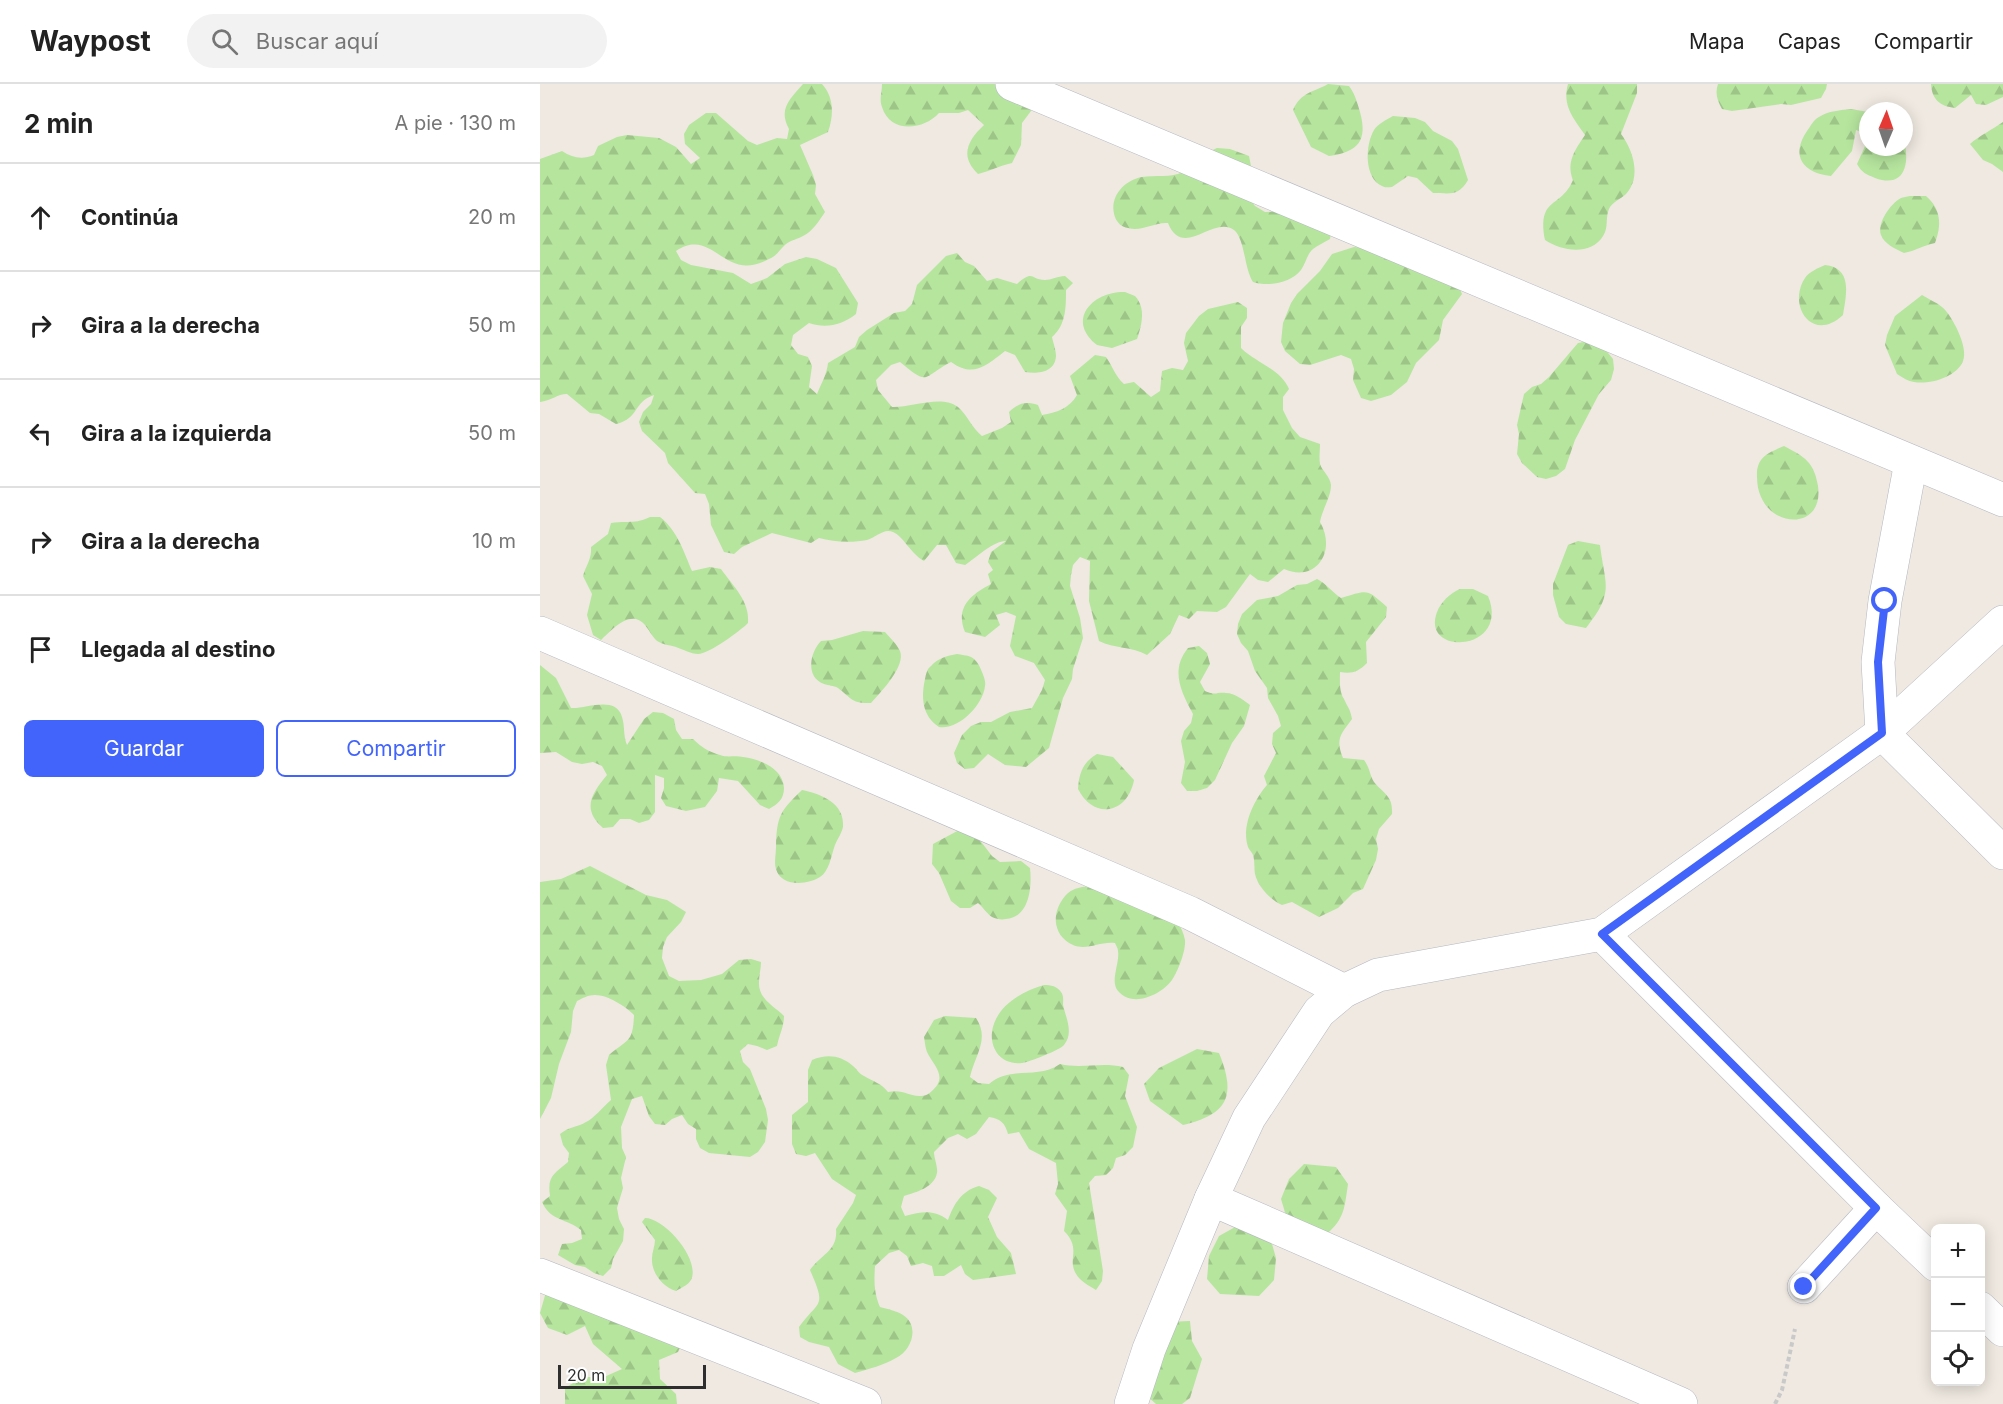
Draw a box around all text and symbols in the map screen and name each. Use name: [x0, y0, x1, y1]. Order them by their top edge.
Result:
search box: [187, 14, 607, 68]
text: Waypost: [30, 24, 151, 58]
icon: search: [208, 25, 241, 58]
text: Buscar aquí: [256, 28, 379, 54]
text: Mapa: [1689, 29, 1745, 54]
text: Capas: [1778, 29, 1841, 54]
text: Compartir: [1874, 29, 1973, 54]
north arrow: [1859, 102, 1913, 156]
text: 2 min: [24, 108, 94, 139]
text: A pie · 130 m: [395, 111, 516, 135]
icon: ahead: [24, 201, 57, 234]
text: Continúa: [81, 204, 179, 230]
text: 20 m: [468, 205, 516, 229]
icon: right: [24, 309, 57, 342]
text: Gira a la derecha: [81, 312, 260, 338]
text: 50 m: [468, 313, 516, 337]
icon: left: [24, 417, 57, 450]
text: Gira a la izquierda: [81, 420, 272, 446]
text: 50 m: [468, 421, 516, 445]
icon: right: [24, 525, 57, 558]
text: Gira a la derecha: [81, 528, 260, 554]
text: 10 m: [472, 529, 516, 553]
route start: [1871, 587, 1897, 613]
icon: arrive: [24, 633, 57, 666]
text: Llegada al destino: [81, 636, 275, 662]
button: Guardar: [24, 720, 264, 777]
button: Compartir: [276, 720, 516, 777]
map controls: [1931, 1224, 1985, 1386]
button: +: [1931, 1224, 1985, 1278]
route end: [1790, 1273, 1816, 1299]
button: −: [1931, 1278, 1985, 1332]
button: locate: [1931, 1332, 1985, 1386]
scale bar: [558, 1362, 706, 1390]
text: 20 m: [567, 1365, 605, 1385]

